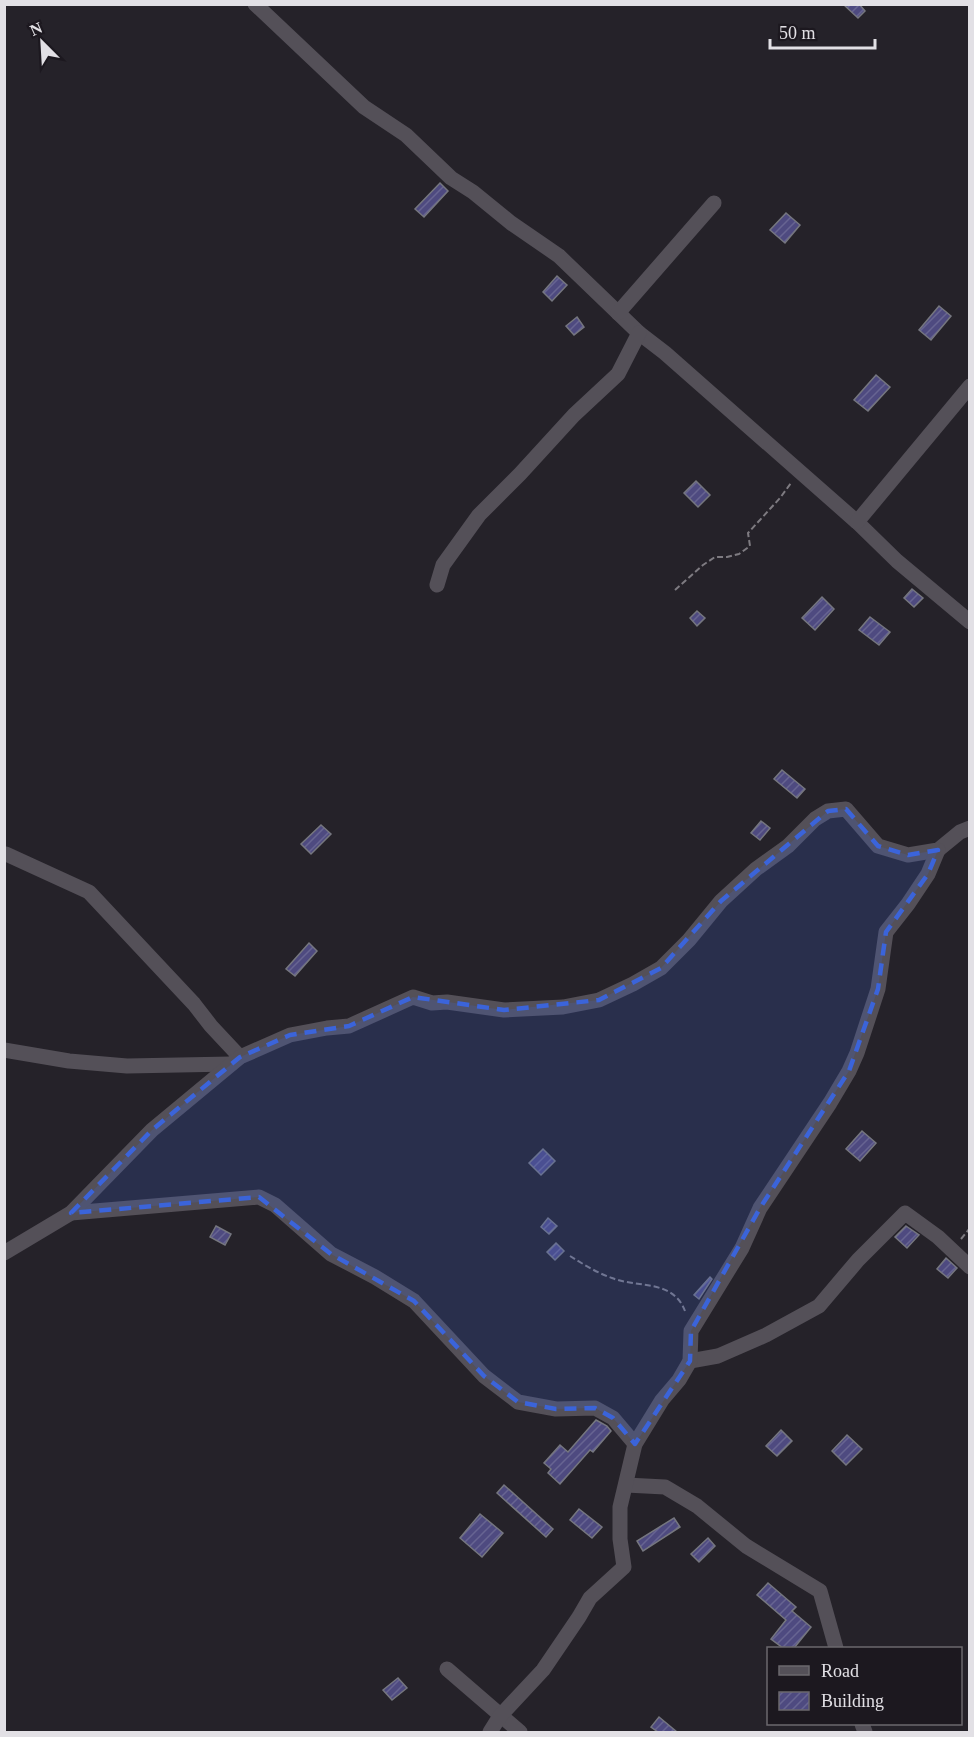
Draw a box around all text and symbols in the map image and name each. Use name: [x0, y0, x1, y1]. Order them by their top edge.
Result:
north arrow: [12, 12, 72, 72]
scale bar: [770, 12, 875, 50]
text: N: [27, 18, 45, 39]
text: 50 m: [779, 23, 816, 43]
legend: [767, 1647, 962, 1725]
text: Road: [821, 1661, 859, 1681]
text: Building: [821, 1691, 884, 1711]

